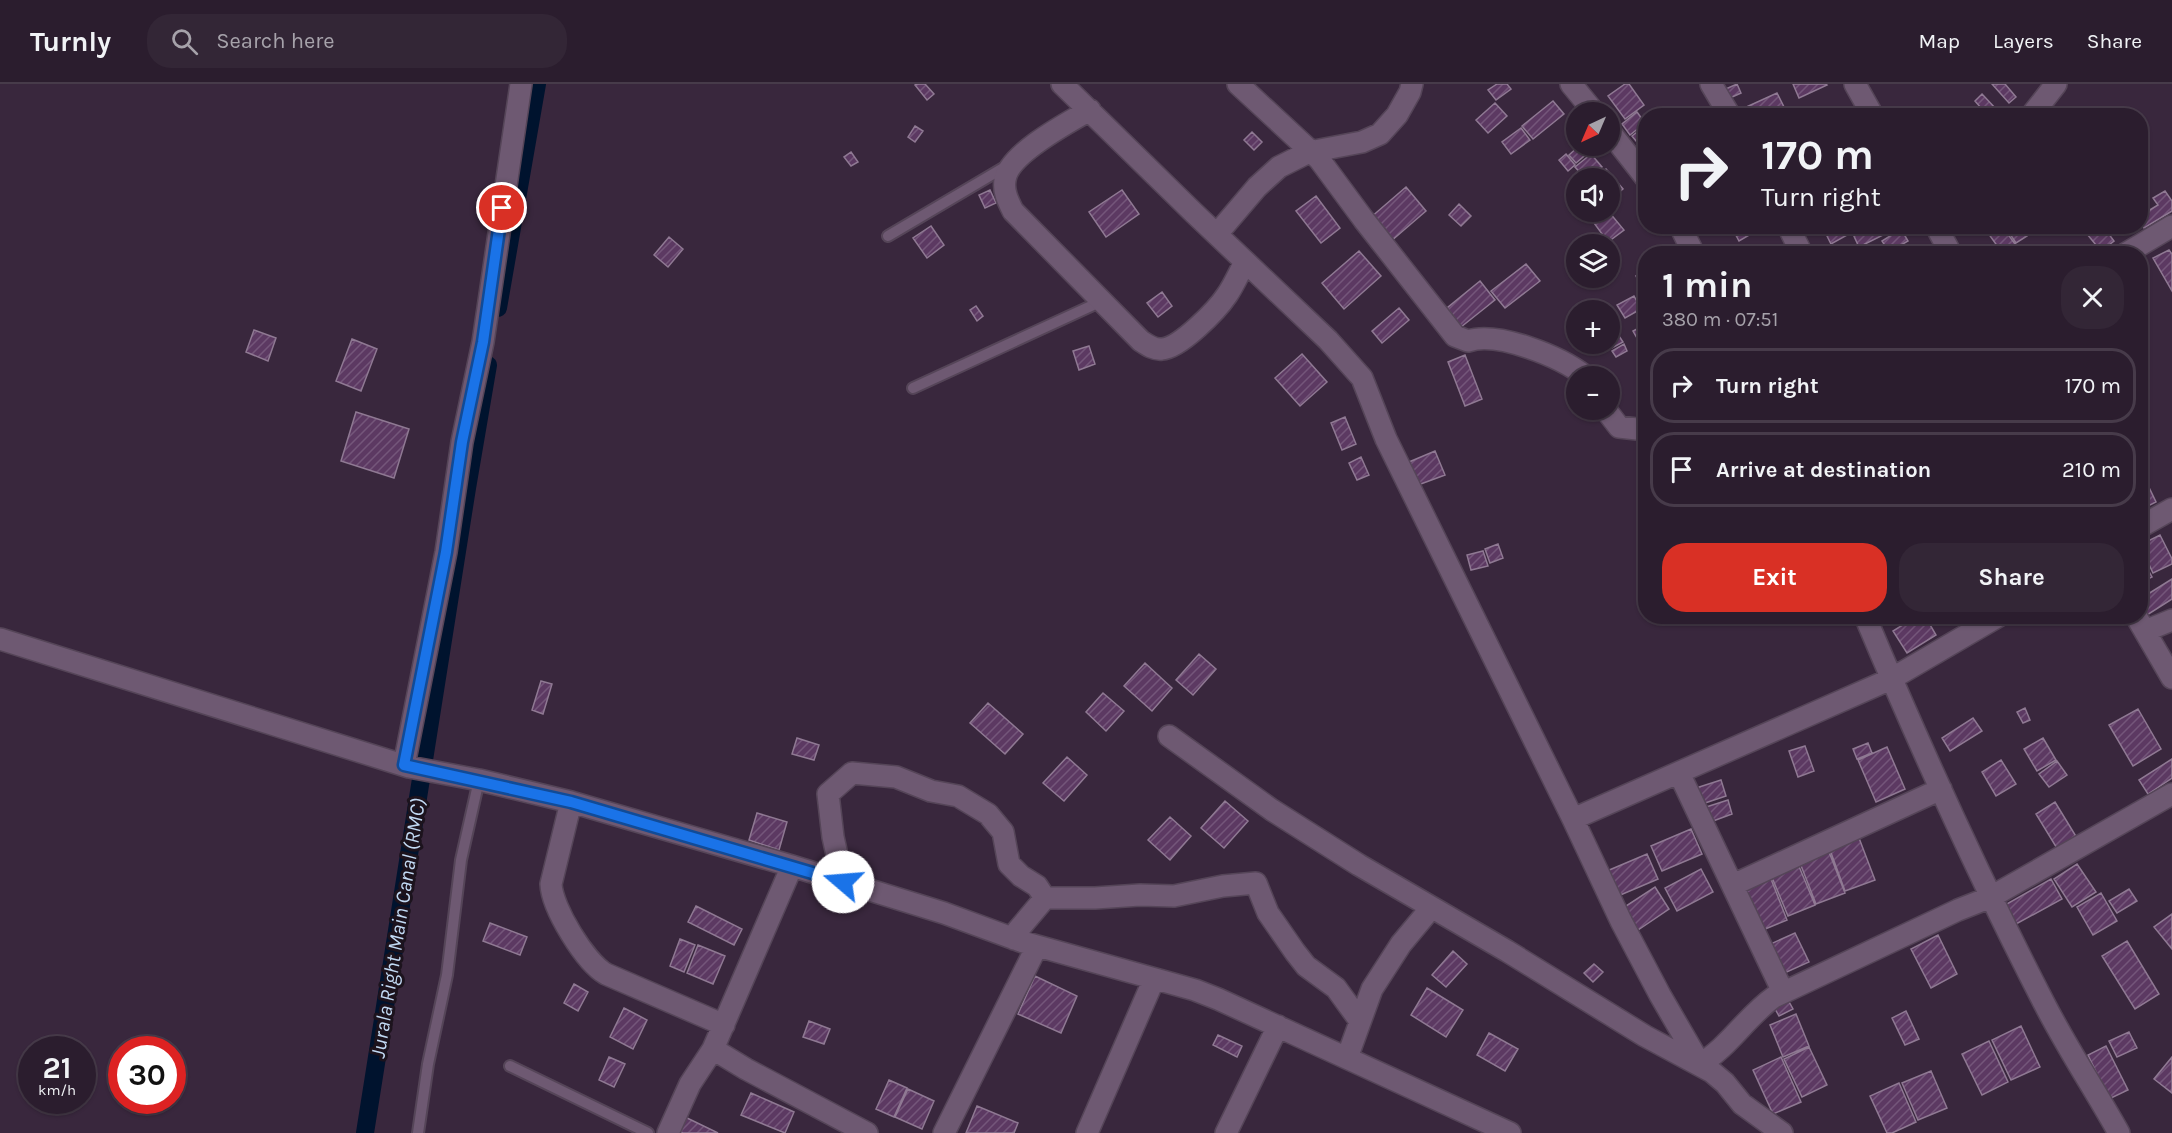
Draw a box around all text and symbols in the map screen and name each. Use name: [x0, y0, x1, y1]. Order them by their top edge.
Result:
search box: [147, 14, 567, 68]
text: Turnly: [30, 25, 111, 58]
icon: search: [168, 25, 201, 58]
text: Search here: [216, 28, 335, 54]
text: Map: [1918, 29, 1960, 53]
text: Layers: [1993, 29, 2054, 53]
text: Share: [2087, 29, 2142, 53]
north arrow: [1566, 102, 1620, 156]
map controls: [1566, 102, 1620, 420]
text: 170 m: [1761, 130, 1874, 180]
icon: right: [1662, 132, 1740, 210]
button: sound: [1566, 168, 1620, 222]
text: Turn right: [1761, 181, 1881, 213]
pin: [476, 182, 527, 233]
icon: arrive: [485, 191, 518, 224]
button: layers: [1566, 234, 1620, 288]
text: 1 min: [1662, 264, 1752, 306]
button: close: [2061, 266, 2124, 329]
button: +: [1566, 300, 1620, 354]
text: 380 m · 07:51: [1662, 308, 1778, 331]
button: −: [1566, 366, 1620, 420]
icon: right: [1665, 369, 1698, 402]
text: Turn right: [1716, 373, 1819, 399]
text: 170 m: [2065, 373, 2121, 399]
icon: arrive: [1665, 453, 1698, 486]
text: Arrive at destination: [1716, 457, 1931, 483]
text: 210 m: [2062, 457, 2121, 483]
button: Exit: [1662, 543, 1887, 612]
button: Share: [1899, 543, 2124, 612]
water label: Jurala Right Main Canal (RMC): [366, 796, 430, 1060]
position arrow: [811, 850, 875, 914]
speed limit sign: 30: [108, 1036, 186, 1114]
text: 21: [43, 1050, 71, 1086]
text: km/h: [38, 1081, 76, 1099]

